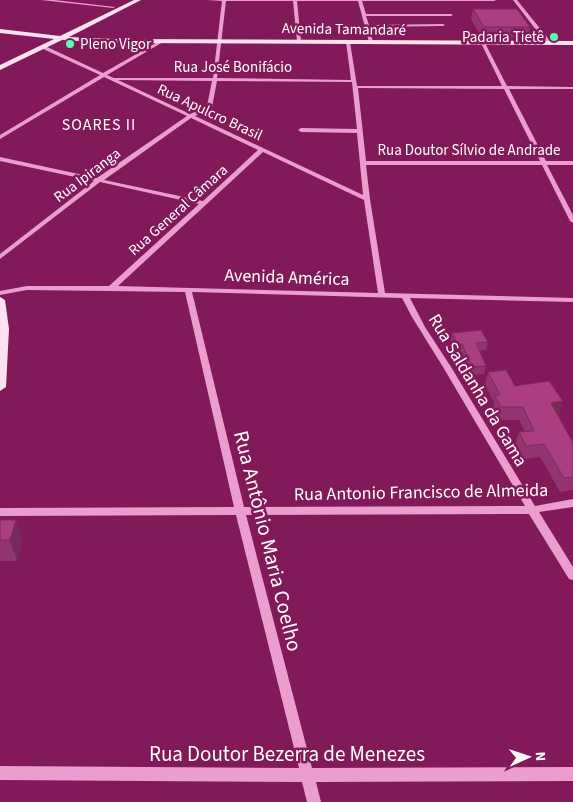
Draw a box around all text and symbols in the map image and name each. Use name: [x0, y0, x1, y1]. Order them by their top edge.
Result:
street label: Avenida Tamandaré: [282, 18, 406, 41]
place label: Padaria Tietê: [462, 27, 544, 48]
marker: Padaria Tietê: [548, 31, 560, 43]
place label: Pleno Vigor: [80, 34, 152, 55]
marker: Pleno Vigor: [64, 38, 76, 50]
street label: Rua José Bonifácio: [174, 57, 292, 78]
street label: Rua Apulcro Brasil: [154, 79, 266, 146]
district label: SOARES II: [62, 114, 136, 136]
street label: Rua Doutor Sílvio de Andrade: [378, 140, 560, 161]
street label: Rua Ipiranga: [50, 143, 125, 207]
street label: Rua General Câmara: [124, 160, 233, 261]
street label: Avenida América: [224, 263, 350, 292]
street label: Rua Saldanha da Gama: [422, 309, 533, 471]
street label: Rua Antônio Maria Coelho: [226, 427, 310, 655]
street label: Rua Antonio Francisco de Almeida: [294, 478, 548, 507]
north arrow: [503, 732, 553, 782]
street label: Rua Doutor Bezerra de Menezes: [149, 739, 425, 769]
text: N: [530, 751, 550, 762]

